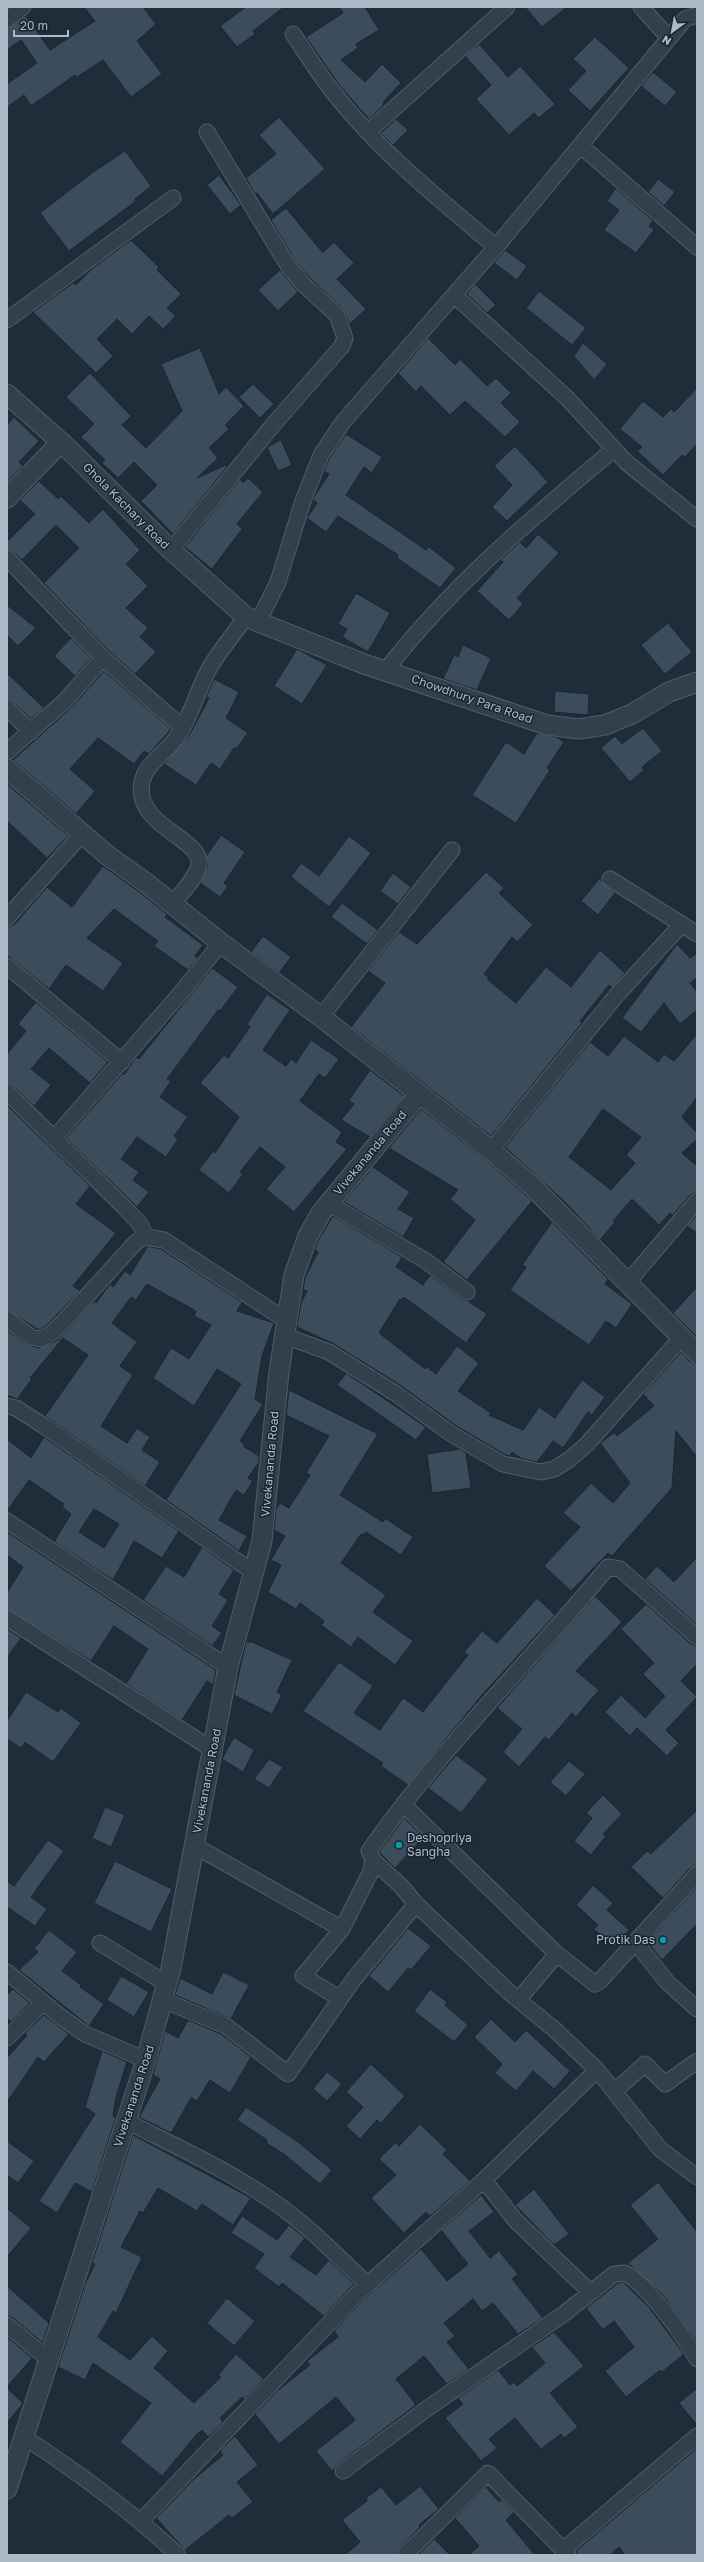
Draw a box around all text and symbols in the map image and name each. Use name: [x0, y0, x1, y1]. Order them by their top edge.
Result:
scale bar: [14, 12, 68, 38]
north arrow: [652, 12, 692, 52]
text: 20 m: [20, 18, 48, 33]
text: N: [659, 33, 673, 49]
street label: Ghola Kachary Road: [80, 459, 173, 552]
street label: Chowdhury Para Road: [410, 671, 535, 726]
street label: Vivekananda Road: [330, 1107, 410, 1198]
street label: Vivekananda Road: [257, 1410, 282, 1518]
street label: Vivekananda Road: [189, 1727, 224, 1834]
place label: Deshopriya Sangha: [407, 1830, 472, 1859]
marker: Deshopriya Sangha: [394, 1840, 404, 1850]
place label: Protik Das: [596, 1932, 655, 1947]
marker: Protik Das: [658, 1935, 668, 1945]
street label: Vivekananda Road: [110, 2043, 157, 2149]

